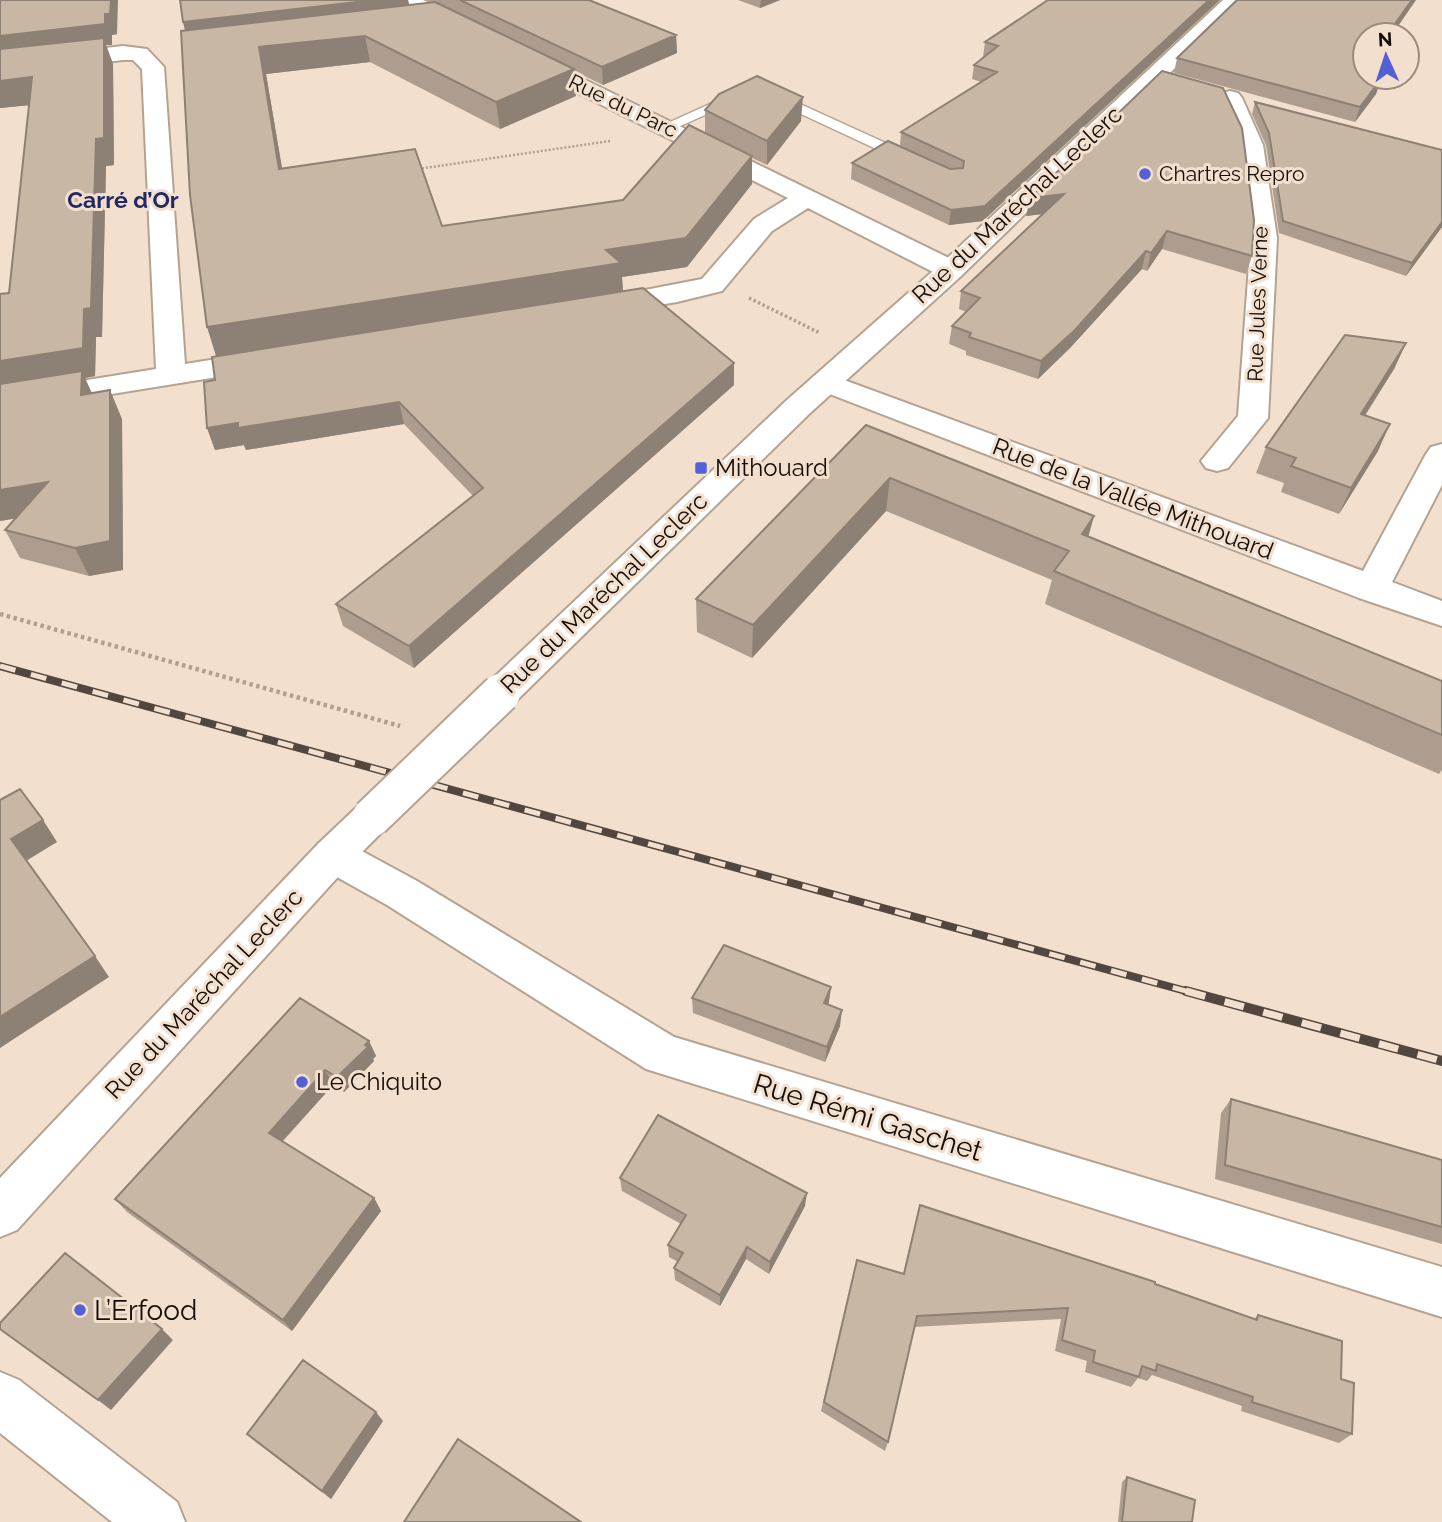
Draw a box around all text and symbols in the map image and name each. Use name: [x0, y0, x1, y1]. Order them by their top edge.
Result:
north arrow: [1351, 21, 1421, 91]
text: N: [1377, 28, 1393, 50]
street label: Rue du Parc: [565, 69, 682, 143]
street label: Rue du Maréchal Leclerc: [906, 100, 1128, 309]
place label: Chartres Repro: [1159, 161, 1305, 186]
marker: Chartres Repro: [1137, 166, 1153, 182]
district label: Carré d’Or: [67, 186, 179, 213]
street label: Rue Jules Verne: [1242, 226, 1273, 382]
street label: Rue de la Vallée Mithouard: [989, 432, 1278, 566]
place label: Mithouard: [715, 453, 828, 482]
marker: Mithouard: [693, 460, 709, 476]
street label: Rue du Maréchal Leclerc: [494, 486, 713, 699]
street label: Rue du Maréchal Leclerc: [99, 883, 308, 1105]
place label: Le Chiquito: [316, 1067, 442, 1096]
street label: Rue Rémi Gaschet: [749, 1067, 987, 1168]
marker: Le Chiquito: [294, 1074, 310, 1090]
place label: L’Erfood: [94, 1294, 197, 1327]
marker: L’Erfood: [72, 1302, 88, 1318]

